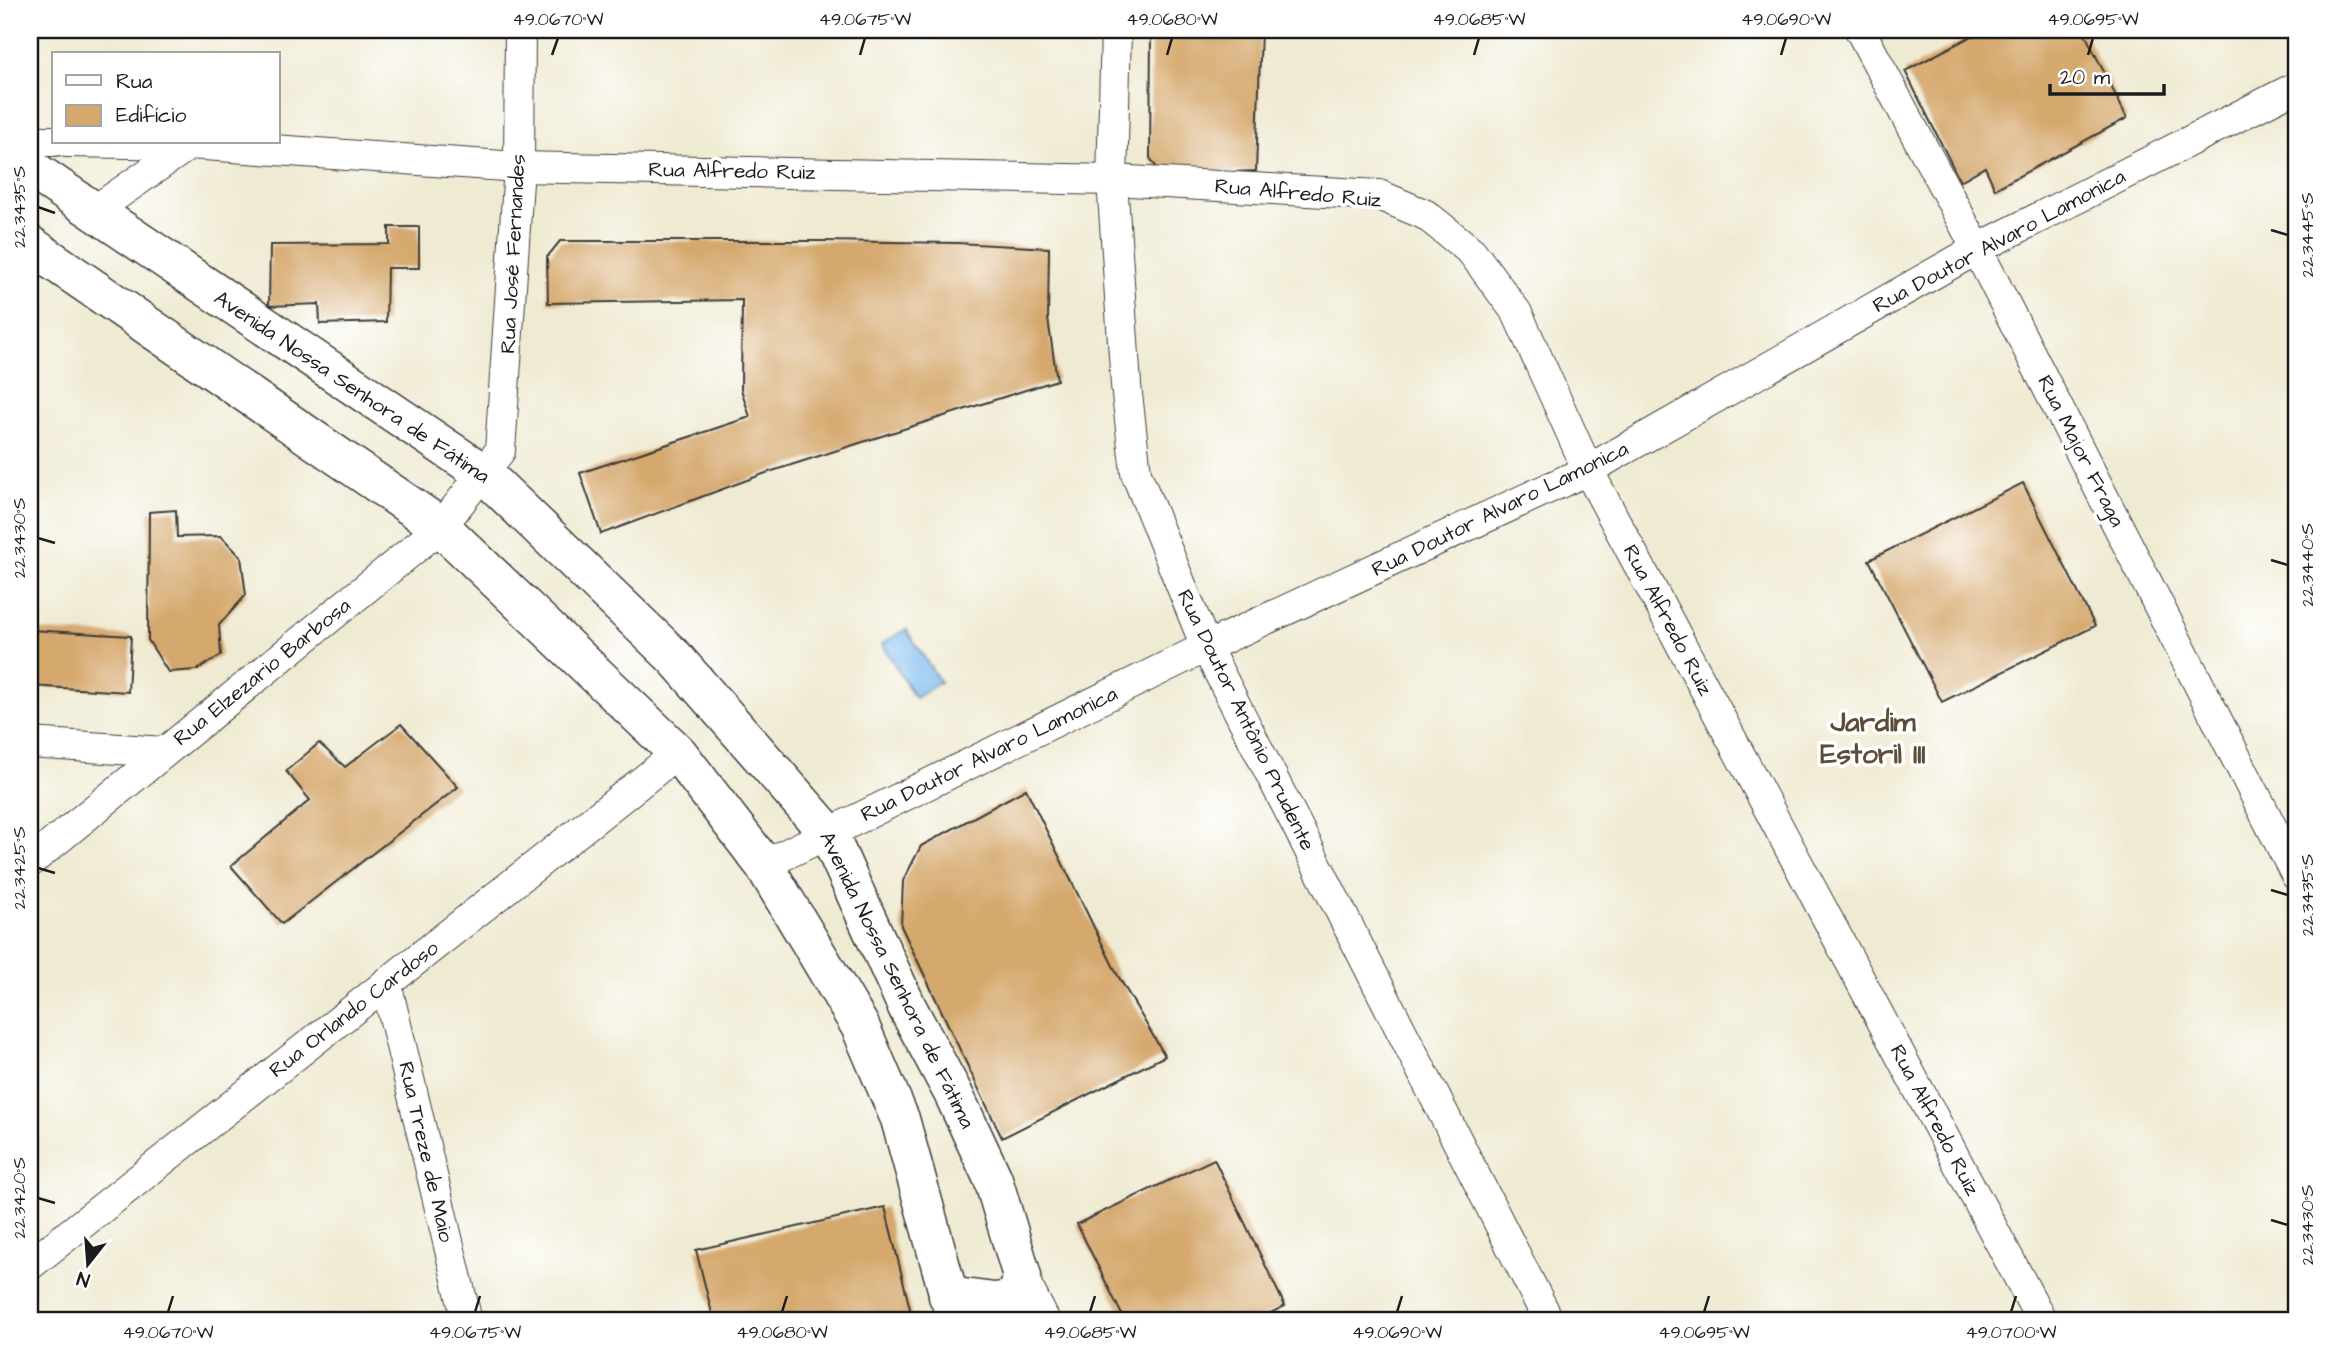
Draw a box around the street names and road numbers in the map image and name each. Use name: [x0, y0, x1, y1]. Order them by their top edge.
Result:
street label: Rua José Fernandes: [493, 153, 533, 355]
street label: Rua Alfredo Ruiz: [648, 155, 816, 187]
street label: Rua Doutor Alvaro Lamonica: [1868, 162, 2131, 320]
street label: Rua Alfredo Ruiz: [1213, 171, 1383, 215]
street label: Avenida Nossa Senhora de Fátima: [208, 284, 496, 491]
street label: Rua Major Fraga: [2028, 370, 2132, 533]
street label: Rua Doutor Alvaro Lamonica: [1367, 434, 1633, 584]
street label: Rua Alfredo Ruiz: [1616, 539, 1720, 701]
street label: Rua Doutor Antônio Prudente: [1170, 584, 1322, 856]
street label: Rua Elzezario Barbosa: [167, 591, 357, 753]
street label: Rua Doutor Alvaro Lamonica: [856, 679, 1122, 829]
street label: Avenida Nossa Senhora de Fátima: [812, 827, 982, 1134]
street label: Rua Orlando Cardoso: [263, 933, 445, 1084]
street label: Rua Alfredo Ruiz: [1883, 1039, 1987, 1201]
street label: Rua Treze de Maio: [391, 1059, 461, 1245]

